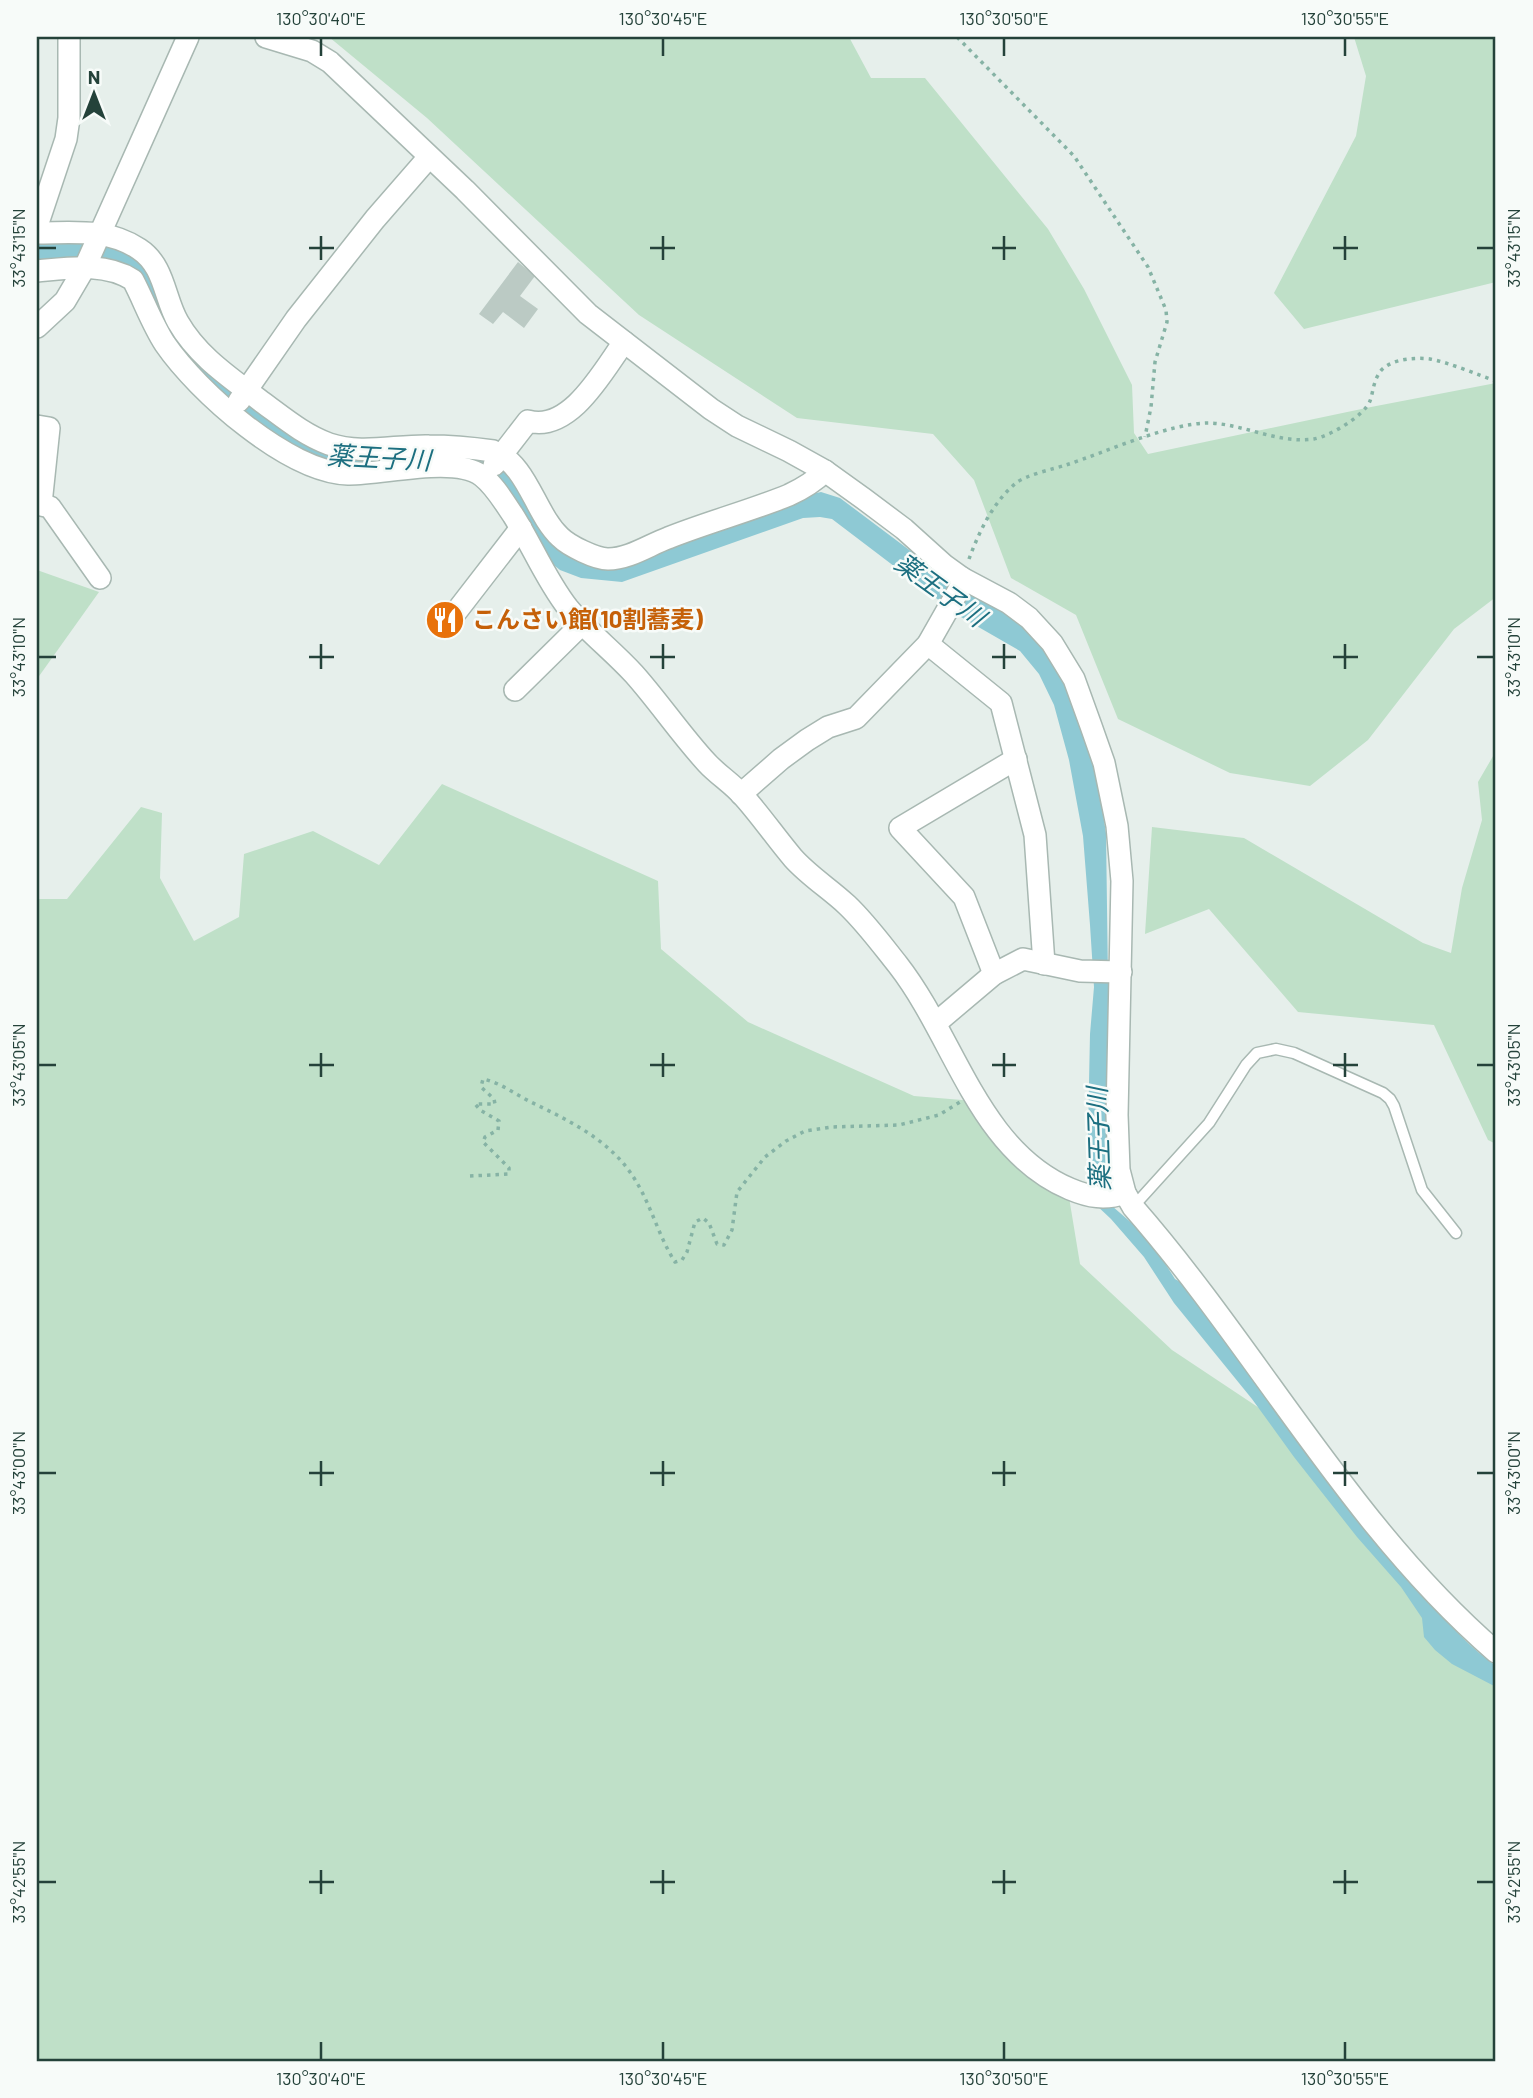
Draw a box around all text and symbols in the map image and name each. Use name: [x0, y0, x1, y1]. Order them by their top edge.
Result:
text: 130°30'40"E: [276, 7, 366, 29]
text: 130°30'45"E: [618, 7, 708, 29]
text: 130°30'50"E: [959, 7, 1049, 29]
text: 130°30'55"E: [1301, 7, 1389, 29]
north arrow: [60, 60, 130, 130]
text: N: [88, 65, 100, 88]
text: 33°43'15"N: [7, 208, 29, 288]
text: 33°43'15"N: [1502, 208, 1524, 288]
water label: 薬王子川: [326, 438, 435, 475]
water label: 薬王子川: [890, 546, 994, 634]
restaurant icon: こんさい館(10割蕎麦): [424, 599, 466, 641]
place label: こんさい館(10割蕎麦): [472, 604, 704, 633]
text: 33°43'10"N: [7, 617, 29, 697]
text: 33°43'10"N: [1502, 617, 1524, 697]
text: 33°43'05"N: [7, 1023, 29, 1107]
text: 33°43'05"N: [1502, 1023, 1524, 1107]
water label: 薬王子川: [1080, 1084, 1115, 1192]
text: 33°43'00"N: [7, 1431, 29, 1515]
text: 33°43'00"N: [1502, 1431, 1524, 1515]
text: 33°42'55"N: [7, 1841, 29, 1923]
text: 33°42'55"N: [1502, 1841, 1524, 1923]
text: 130°30'40"E: [276, 2067, 366, 2089]
text: 130°30'45"E: [618, 2067, 708, 2089]
text: 130°30'50"E: [959, 2067, 1049, 2089]
text: 130°30'55"E: [1301, 2067, 1389, 2089]

